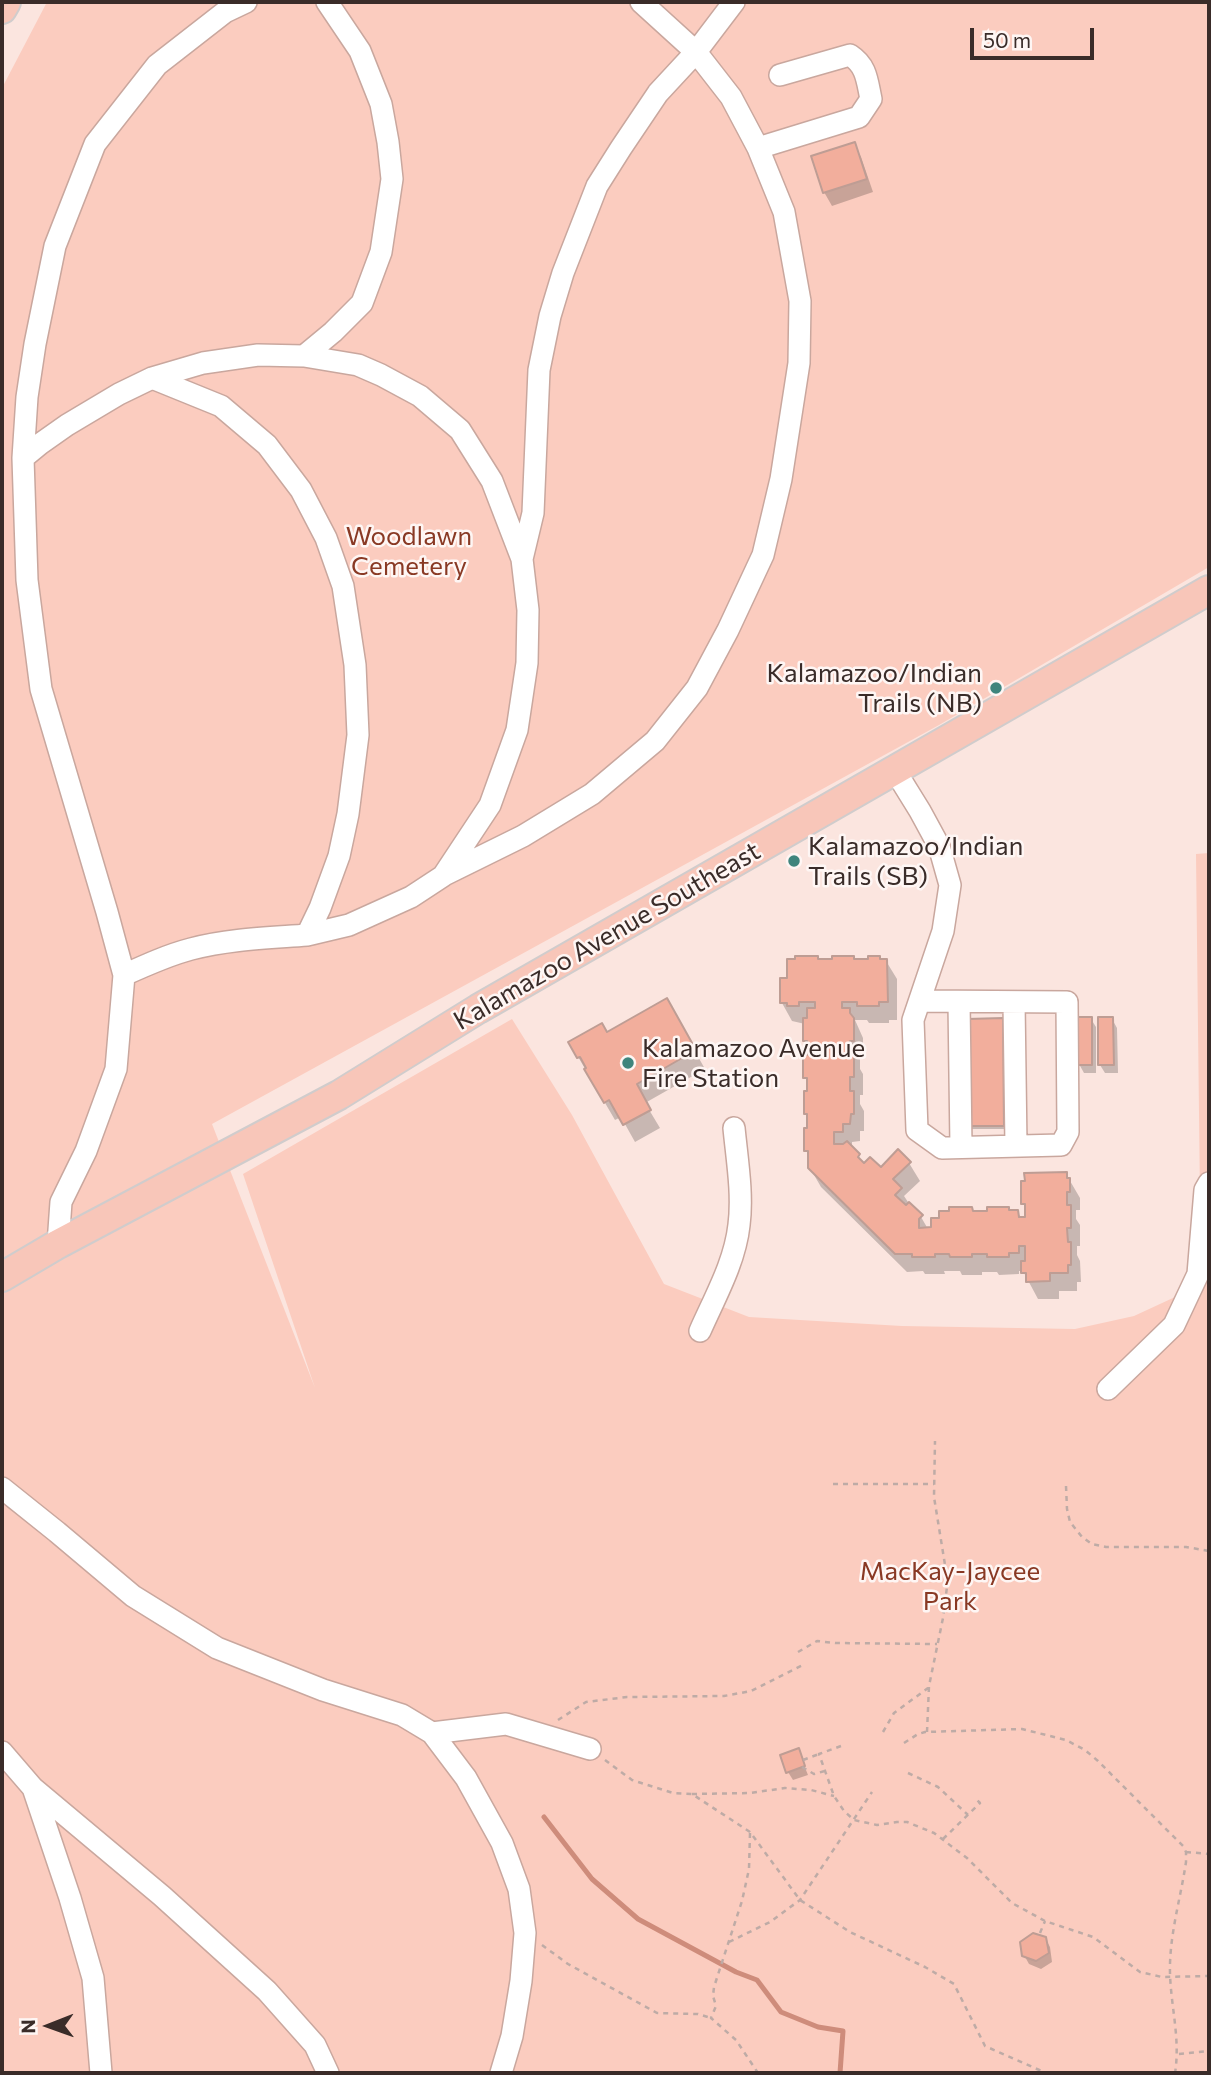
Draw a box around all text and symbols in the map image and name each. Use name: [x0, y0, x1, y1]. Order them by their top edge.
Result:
scale bar: [973, 14, 1097, 58]
text: 50 m: [983, 27, 1031, 52]
park label: Woodlawn Cemetery: [346, 520, 472, 582]
place label: Kalamazoo/Indian Trails (NB): [767, 657, 982, 718]
marker: Kalamazoo/Indian Trails (NB): [988, 680, 1004, 696]
place label: Kalamazoo/Indian Trails (SB): [808, 830, 1023, 892]
street label: Kalamazoo Avenue Southeast: [448, 835, 766, 1037]
marker: Kalamazoo/Indian Trails (SB): [786, 853, 802, 869]
place label: Kalamazoo Avenue Fire Station: [642, 1032, 865, 1094]
marker: Kalamazoo Avenue Fire Station: [620, 1055, 636, 1071]
park label: MacKay-Jaycee Park: [860, 1555, 1040, 1616]
north arrow: [14, 1991, 84, 2061]
text: N: [16, 2019, 39, 2034]

